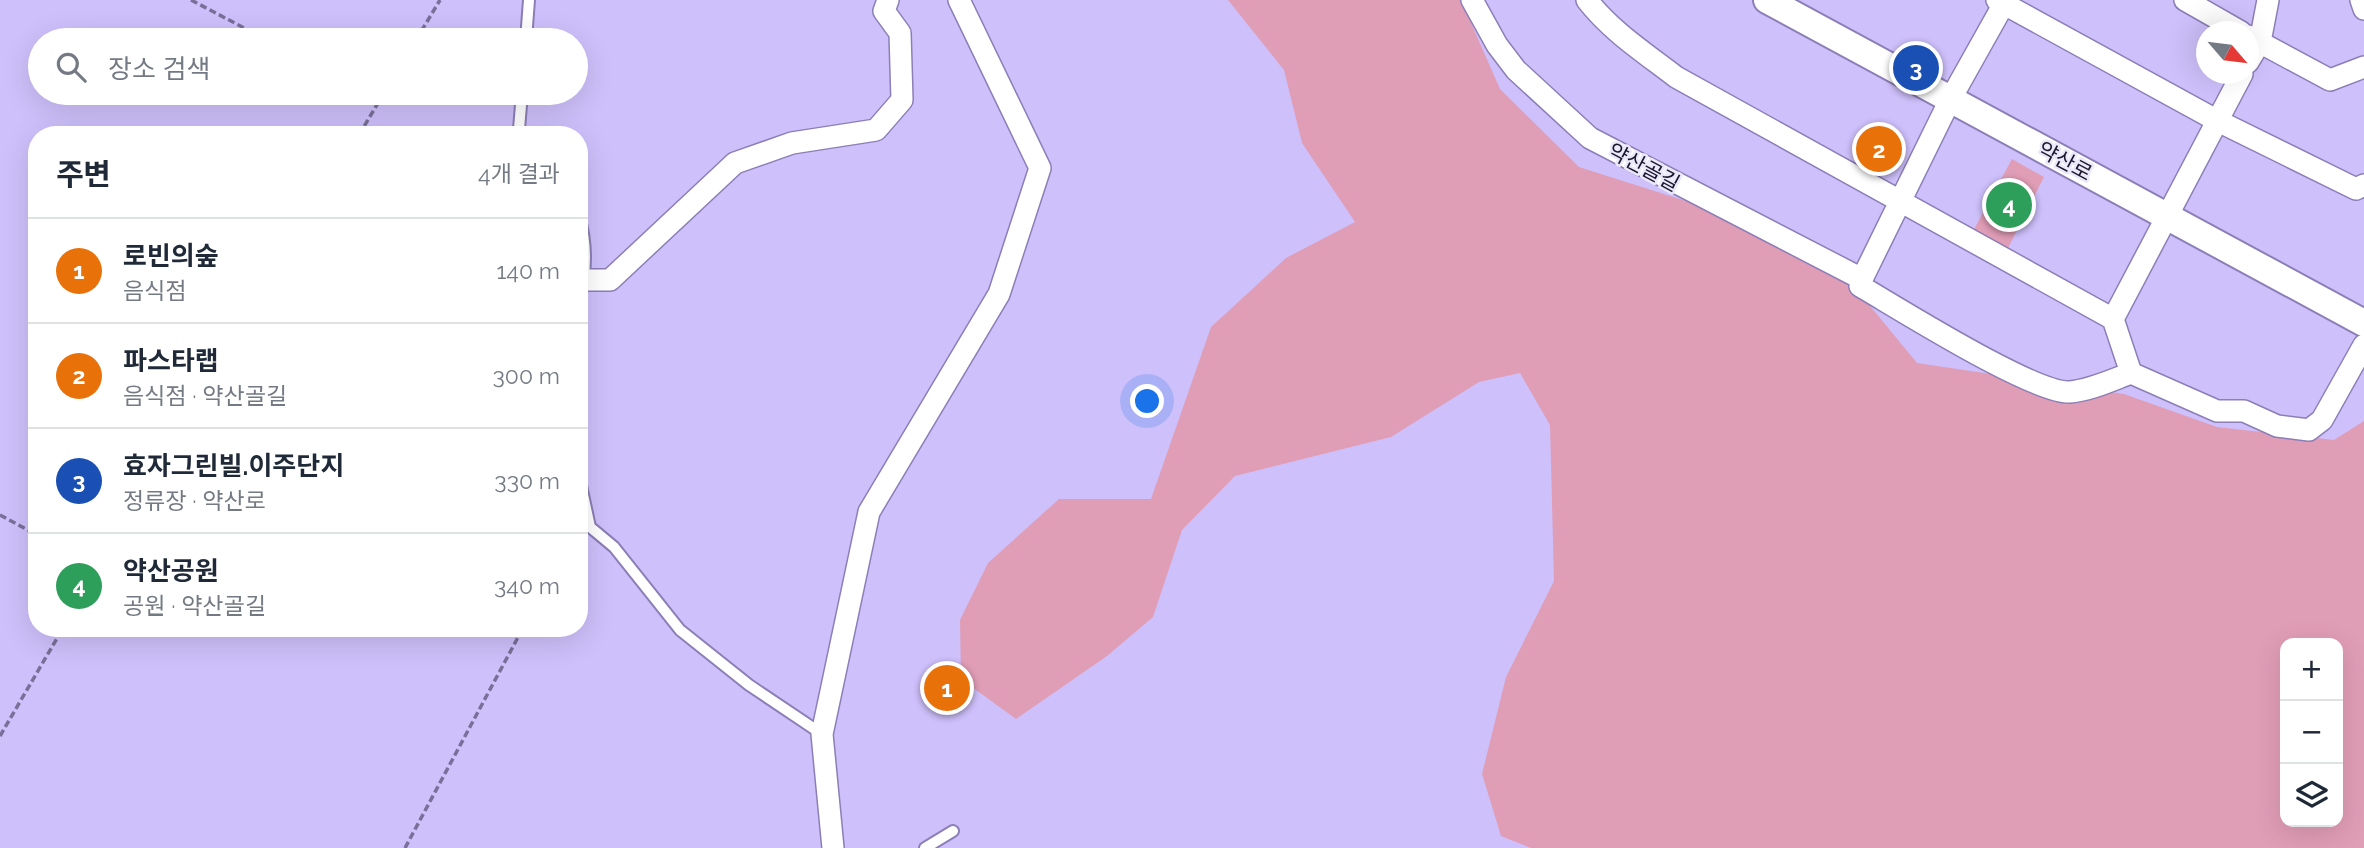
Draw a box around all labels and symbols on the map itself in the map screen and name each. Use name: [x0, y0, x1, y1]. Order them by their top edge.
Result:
north arrow: [2196, 21, 2259, 84]
pin: 3: [1893, 42, 1939, 94]
pin: 2: [1856, 123, 1902, 175]
street label: 약산로: [2034, 136, 2096, 186]
street label: 약산골길: [1604, 138, 1684, 196]
pin: 4: [1986, 179, 2032, 231]
your location: [1130, 384, 1164, 418]
pin: 1: [924, 662, 970, 714]

